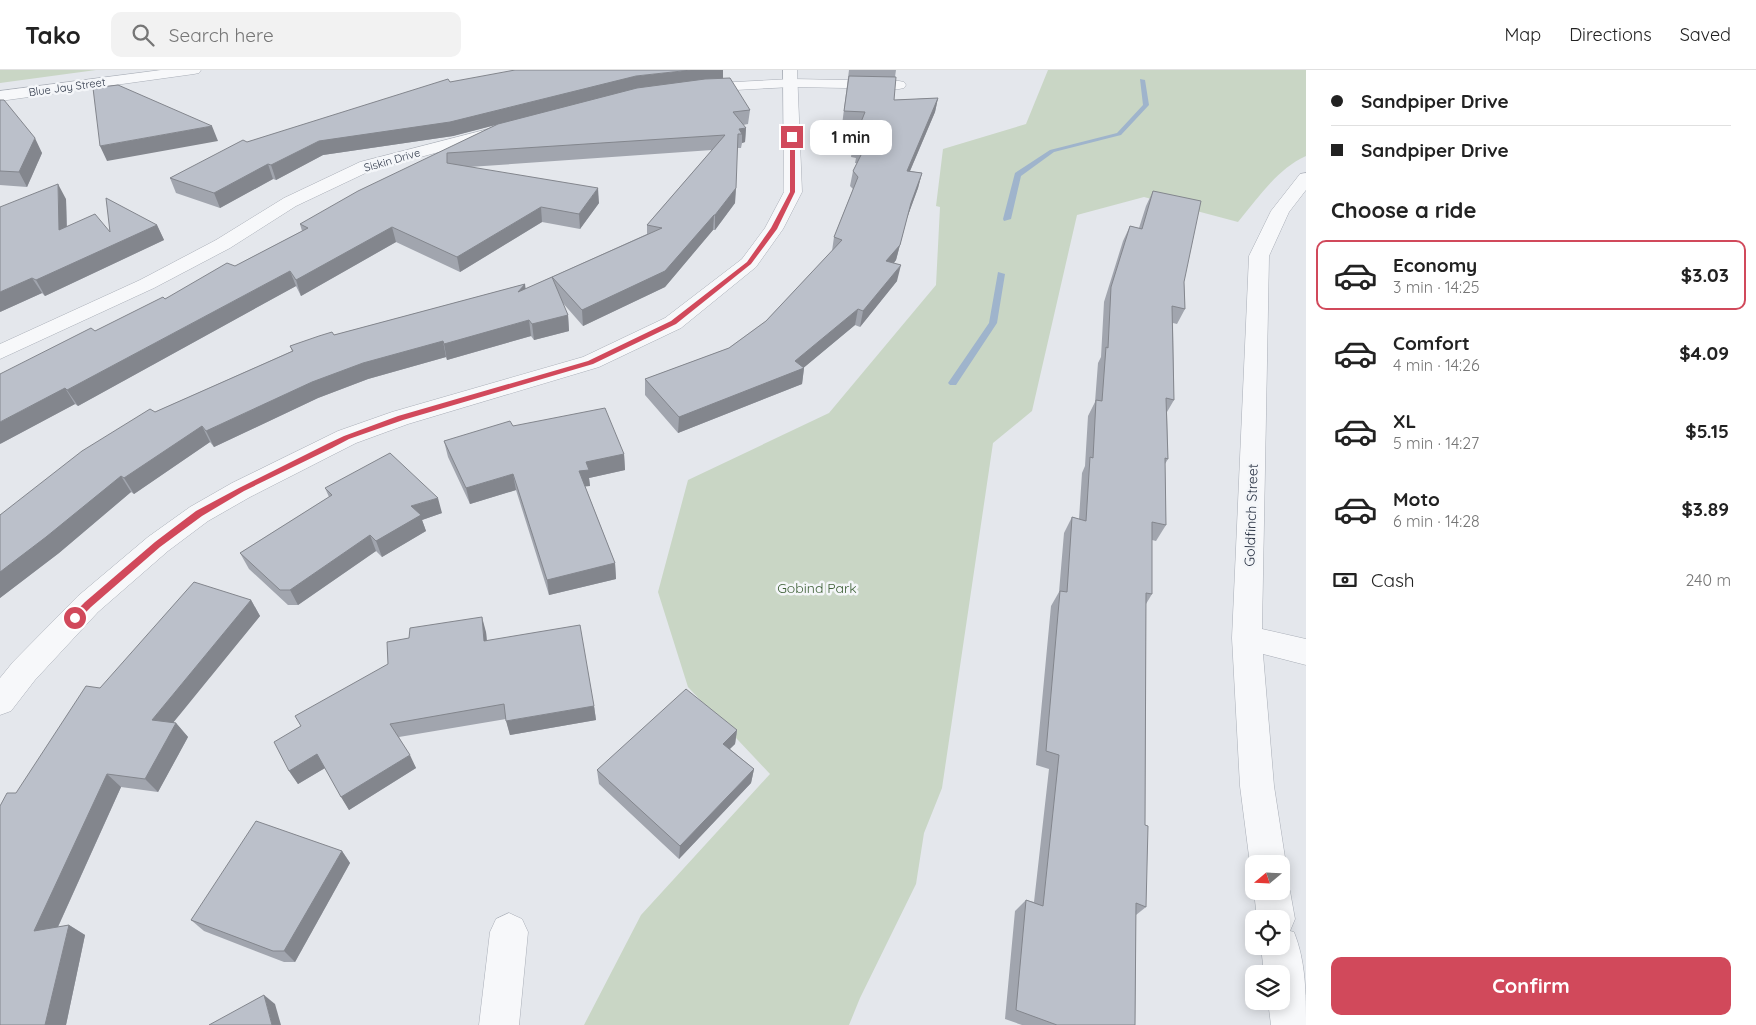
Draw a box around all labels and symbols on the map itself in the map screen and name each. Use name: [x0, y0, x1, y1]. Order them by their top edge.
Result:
street label: Blue Jay Street: [28, 75, 107, 99]
callout: 1 min: [810, 120, 892, 154]
route end: [781, 126, 803, 148]
street label: Siskin Drive: [362, 145, 422, 175]
street label: Goldfinch Street: [1240, 463, 1262, 567]
park label: Gobind Park: [777, 579, 857, 597]
route start: [64, 607, 86, 629]
north arrow: [1245, 855, 1290, 900]

